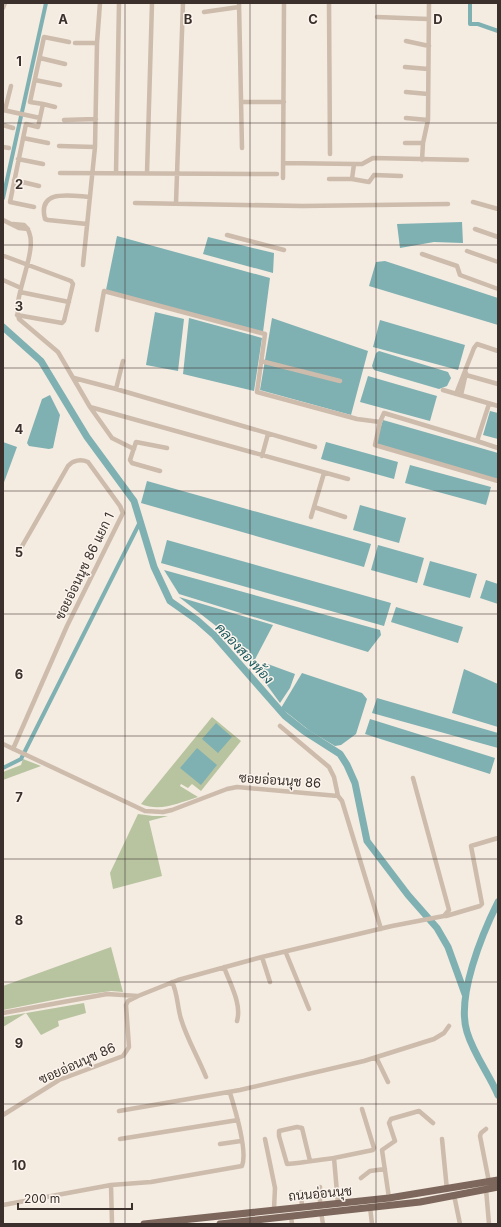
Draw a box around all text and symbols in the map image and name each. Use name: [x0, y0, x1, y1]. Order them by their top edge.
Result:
text: A: [58, 11, 68, 27]
text: B: [184, 11, 193, 27]
text: C: [308, 11, 318, 27]
text: D: [433, 11, 443, 27]
text: 1: [16, 53, 22, 69]
text: 2: [15, 176, 23, 192]
text: 3: [15, 298, 23, 314]
text: 4: [15, 421, 24, 437]
street label: ซอยอ่อนนุช 86 แยก 1: [51, 510, 119, 623]
text: 5: [15, 544, 23, 560]
water label: คลองสองห้อง: [212, 619, 278, 687]
text: 6: [15, 666, 23, 682]
street label: ซอยอ่อนนุช 86: [238, 769, 322, 793]
text: 7: [15, 789, 23, 805]
text: 8: [15, 912, 23, 928]
text: 9: [15, 1035, 23, 1051]
street label: ซอยอ่อนนุช 86: [36, 1039, 119, 1089]
text: 10: [12, 1157, 26, 1173]
street label: ถนนอ่อนนุช: [288, 1182, 353, 1206]
scale bar: [18, 1185, 132, 1211]
text: 200 m: [24, 1191, 60, 1206]

